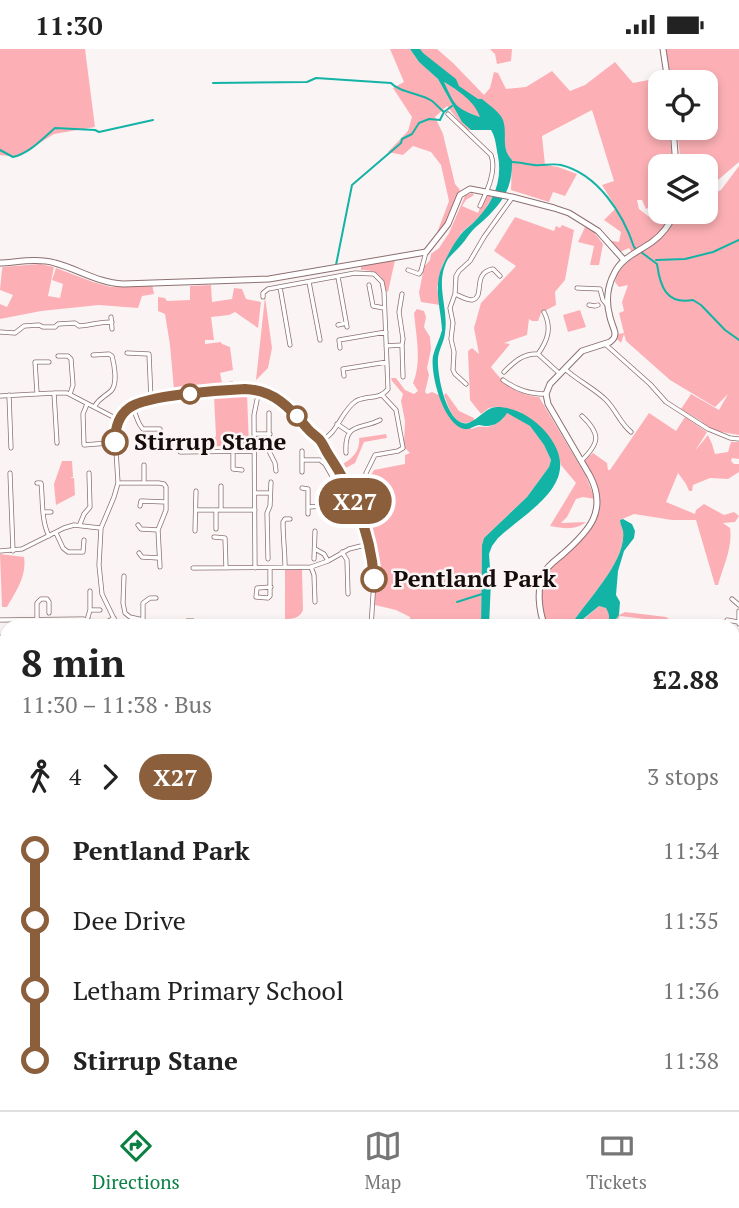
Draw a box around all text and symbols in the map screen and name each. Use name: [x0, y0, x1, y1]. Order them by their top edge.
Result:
text: 11:30: [35, 8, 103, 42]
map controls: [648, 70, 718, 224]
button: locate: [648, 70, 718, 140]
button: layers: [648, 154, 718, 224]
unlabelled marker: [180, 384, 200, 404]
unlabelled marker: [287, 406, 307, 426]
place label: Stirrup Stane: [134, 425, 286, 457]
marker: Stirrup Stane: [102, 429, 128, 455]
line badge: X27: [315, 478, 395, 524]
text: X27: [333, 485, 377, 517]
place label: Pentland Park: [393, 562, 556, 594]
marker: Pentland Park: [361, 566, 387, 592]
text: 8 min: [21, 638, 125, 688]
text: £2.88: [653, 662, 719, 696]
text: 11:30 – 11:38 · Bus: [21, 689, 212, 720]
icon: walk: [21, 758, 59, 796]
icon: forward: [91, 758, 129, 796]
text: 4: [69, 761, 81, 792]
text: X27: [153, 761, 198, 793]
text: 3 stops: [647, 761, 719, 792]
text: Pentland Park: [73, 833, 250, 867]
text: 11:34: [662, 835, 719, 866]
text: Dee Drive: [73, 903, 186, 937]
text: 11:35: [662, 905, 719, 936]
text: Letham Primary School: [73, 973, 344, 1007]
text: 11:36: [662, 975, 719, 1006]
text: Stirrup Stane: [73, 1043, 238, 1077]
text: 11:38: [662, 1045, 719, 1076]
tab: Directions: [92, 1127, 180, 1194]
tab: Map: [364, 1127, 402, 1194]
tab: Tickets: [586, 1127, 647, 1194]

